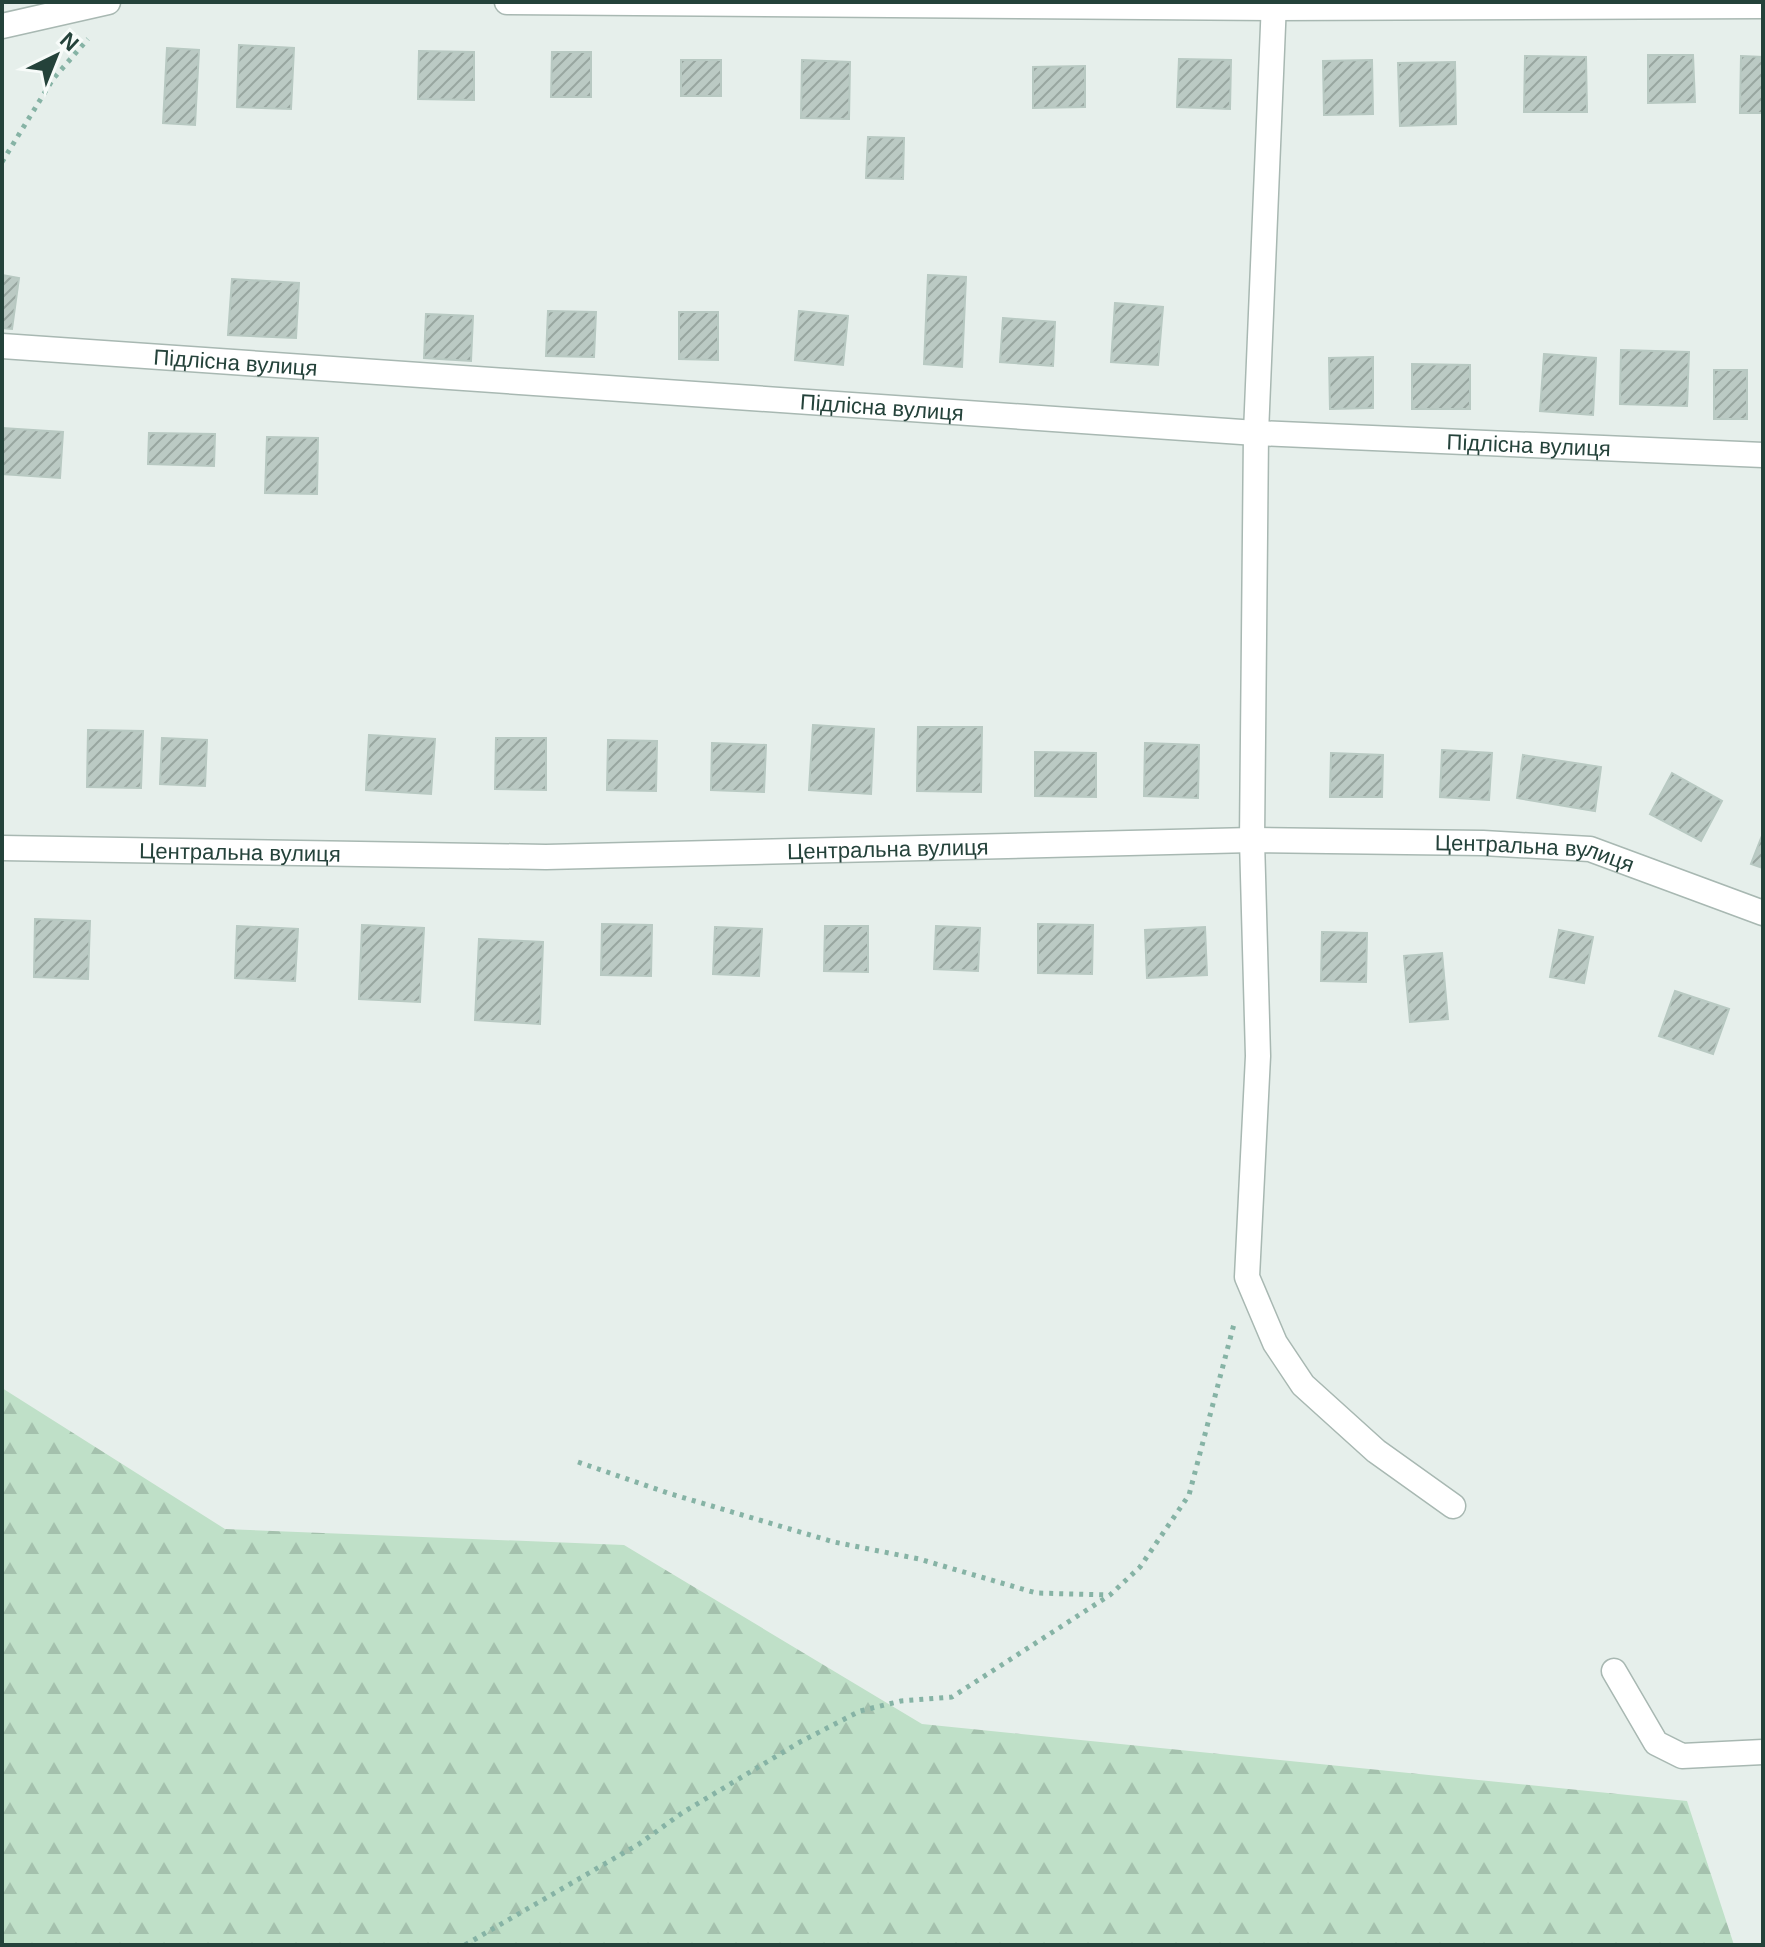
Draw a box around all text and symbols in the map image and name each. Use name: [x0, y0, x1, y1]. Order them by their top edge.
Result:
north arrow: [16, 16, 96, 96]
text: N: [55, 27, 84, 56]
street label: Підлісна вулиця: [153, 344, 318, 380]
street label: Підлісна вулиця: [799, 389, 965, 425]
street label: Підлісна вулиця: [1446, 429, 1611, 461]
street label: Центральна вулиця: [1435, 830, 1638, 877]
street label: Центральна вулиця: [787, 834, 989, 864]
street label: Центральна вулиця: [139, 838, 341, 866]

